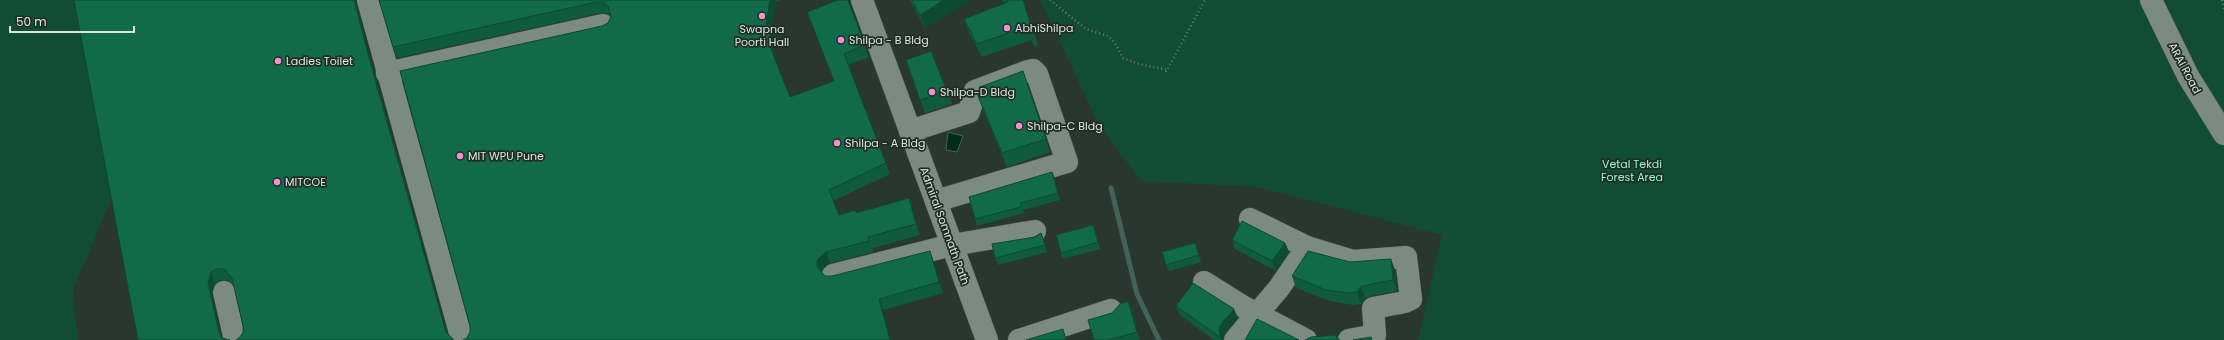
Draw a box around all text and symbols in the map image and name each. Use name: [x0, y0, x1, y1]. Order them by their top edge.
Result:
scale bar: [10, 8, 134, 34]
marker: Swapna Poorti Hall: [757, 11, 767, 21]
text: 50 m: [16, 13, 47, 30]
place label: AbhiShilpa: [1015, 20, 1073, 36]
place label: Swapna Poorti Hall: [735, 21, 789, 50]
marker: AbhiShilpa: [1002, 23, 1012, 33]
place label: Shilpa - B Bldg: [849, 32, 929, 48]
marker: Shilpa - B Bldg: [836, 35, 846, 45]
street label: ARAI Road: [2165, 40, 2205, 96]
place label: Ladies Toilet: [286, 53, 353, 69]
marker: Ladies Toilet: [273, 56, 283, 66]
place label: Shilpa-D Bldg: [940, 84, 1015, 100]
marker: Shilpa-D Bldg: [927, 87, 937, 97]
place label: Shilpa-C Bldg: [1027, 118, 1103, 134]
marker: Shilpa-C Bldg: [1014, 121, 1024, 131]
place label: Shilpa - A Bldg: [845, 135, 925, 151]
marker: Shilpa - A Bldg: [832, 138, 842, 148]
place label: MIT WPU Pune: [468, 148, 544, 164]
marker: MIT WPU Pune: [455, 151, 465, 161]
park label: Vetal Tekdi Forest Area: [1601, 156, 1663, 185]
street label: Admiral Somnath Path: [916, 165, 974, 287]
place label: MITCOE: [285, 174, 326, 190]
marker: MITCOE: [272, 177, 282, 187]

